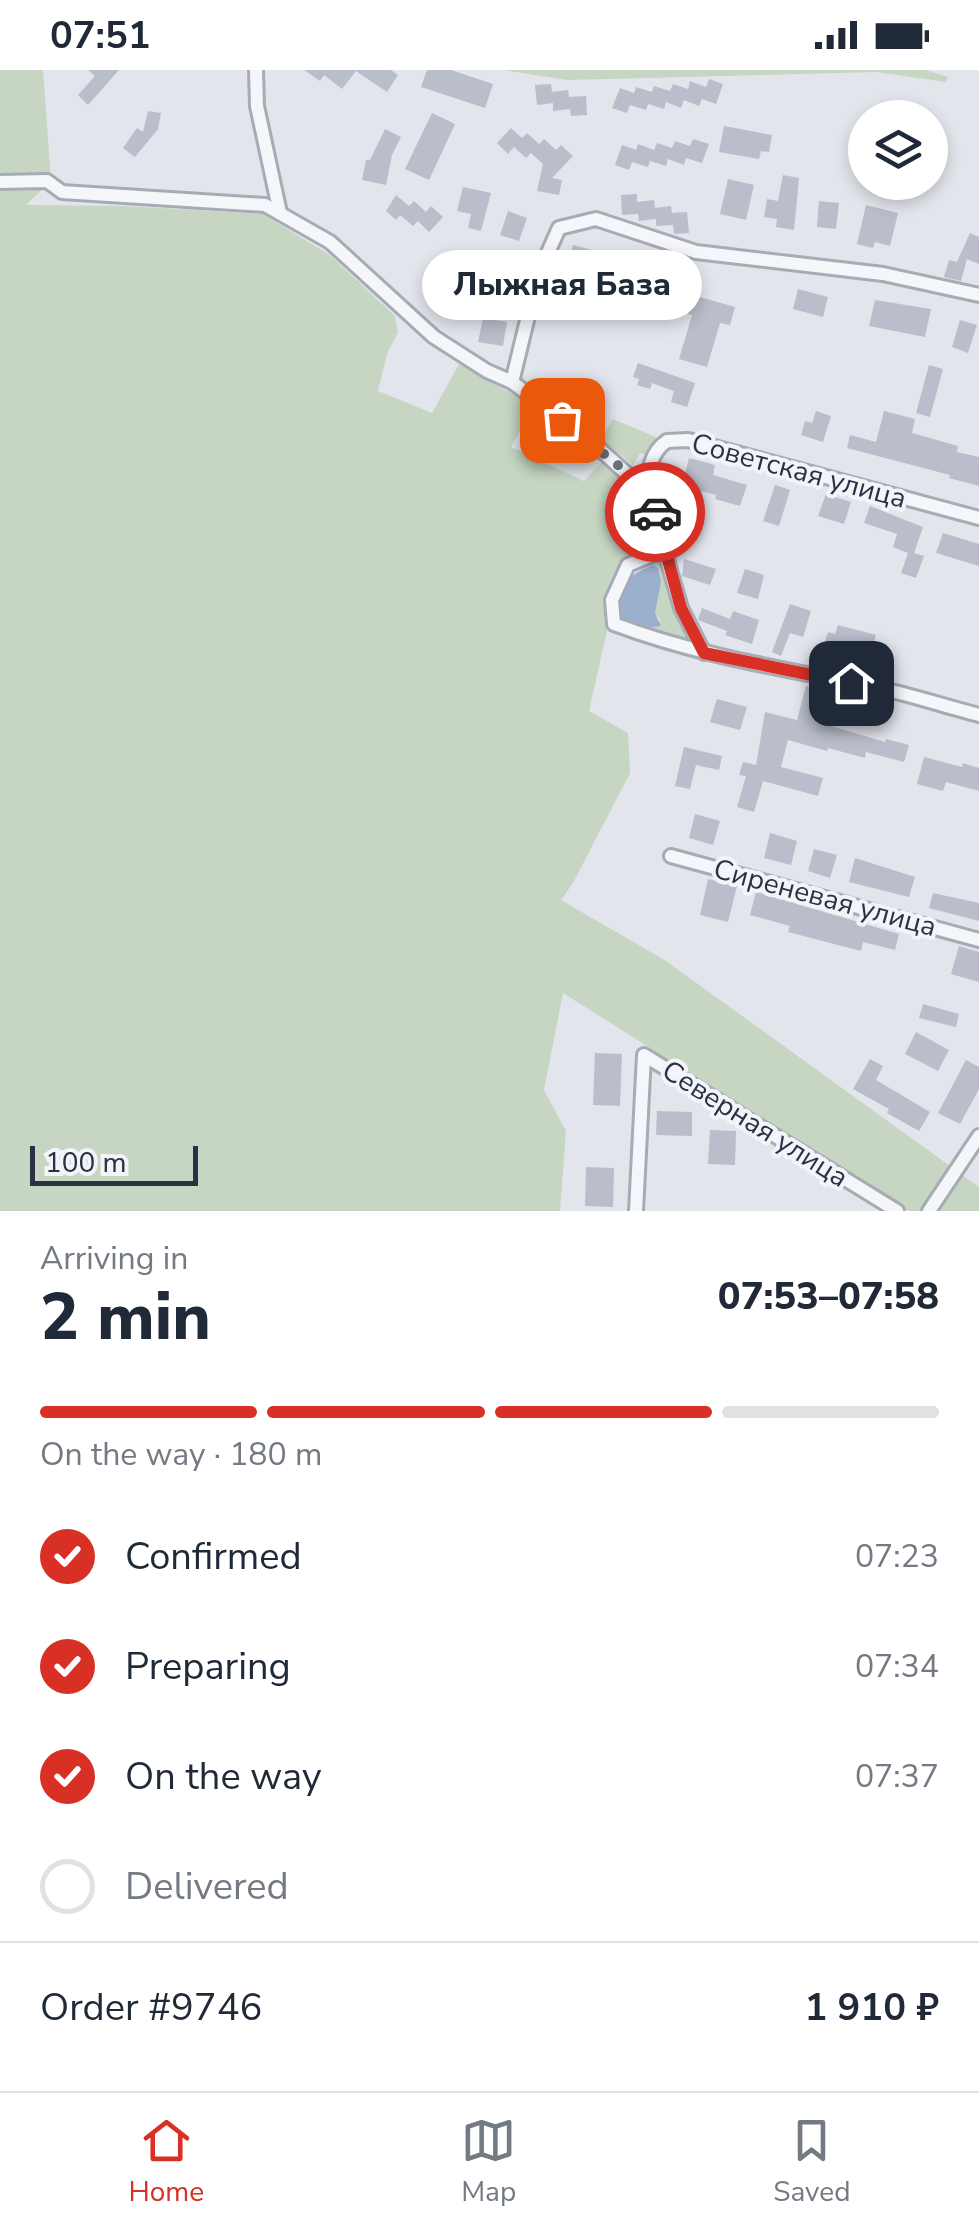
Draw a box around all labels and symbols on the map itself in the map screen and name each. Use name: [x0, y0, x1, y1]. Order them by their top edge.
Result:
callout: Лыжная База: [422, 250, 702, 320]
pin: [520, 378, 605, 463]
street label: Советская улица: [687, 424, 911, 518]
courier: [605, 462, 705, 562]
pin: [809, 641, 894, 726]
street label: Сиреневая улица: [709, 850, 941, 946]
street label: Северная улица: [655, 1052, 855, 1196]
scale bar: [30, 1141, 198, 1186]

